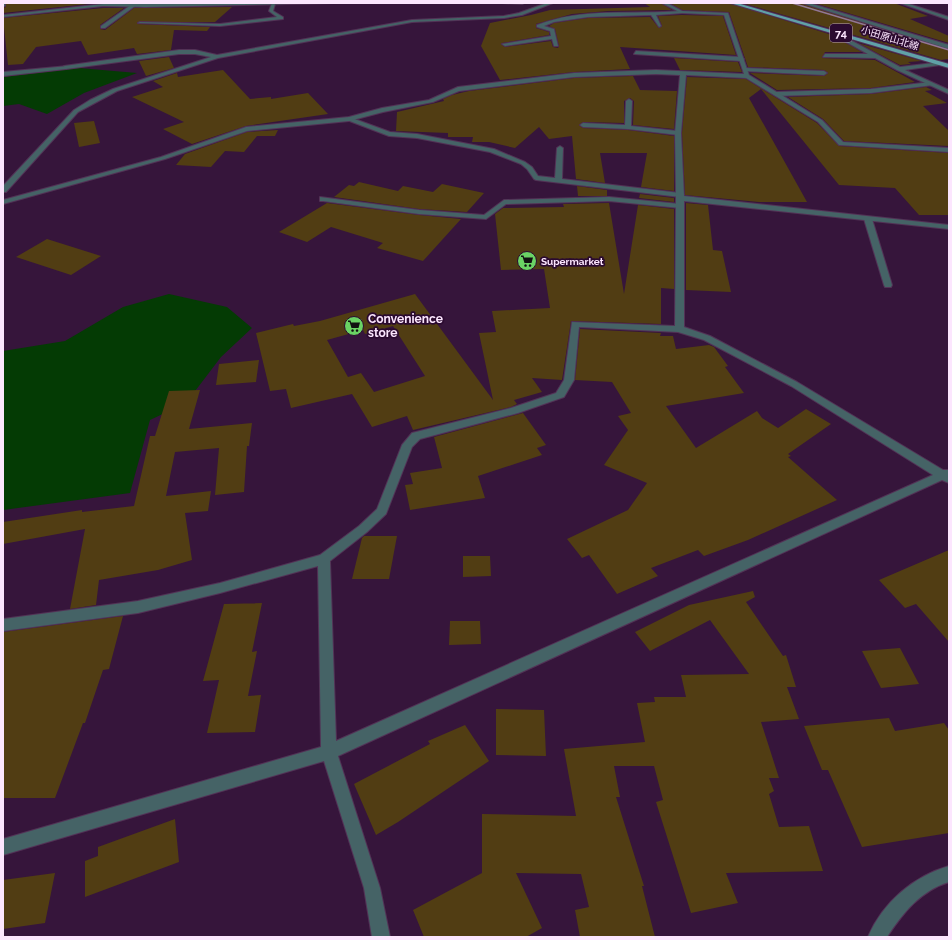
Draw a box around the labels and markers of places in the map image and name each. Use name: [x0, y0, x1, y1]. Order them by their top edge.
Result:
supermarket icon: Supermarket: [516, 250, 538, 272]
place label: Supermarket: [541, 256, 604, 267]
place label: Convenience store: [368, 312, 443, 340]
supermarket icon: Convenience store: [343, 315, 365, 337]

